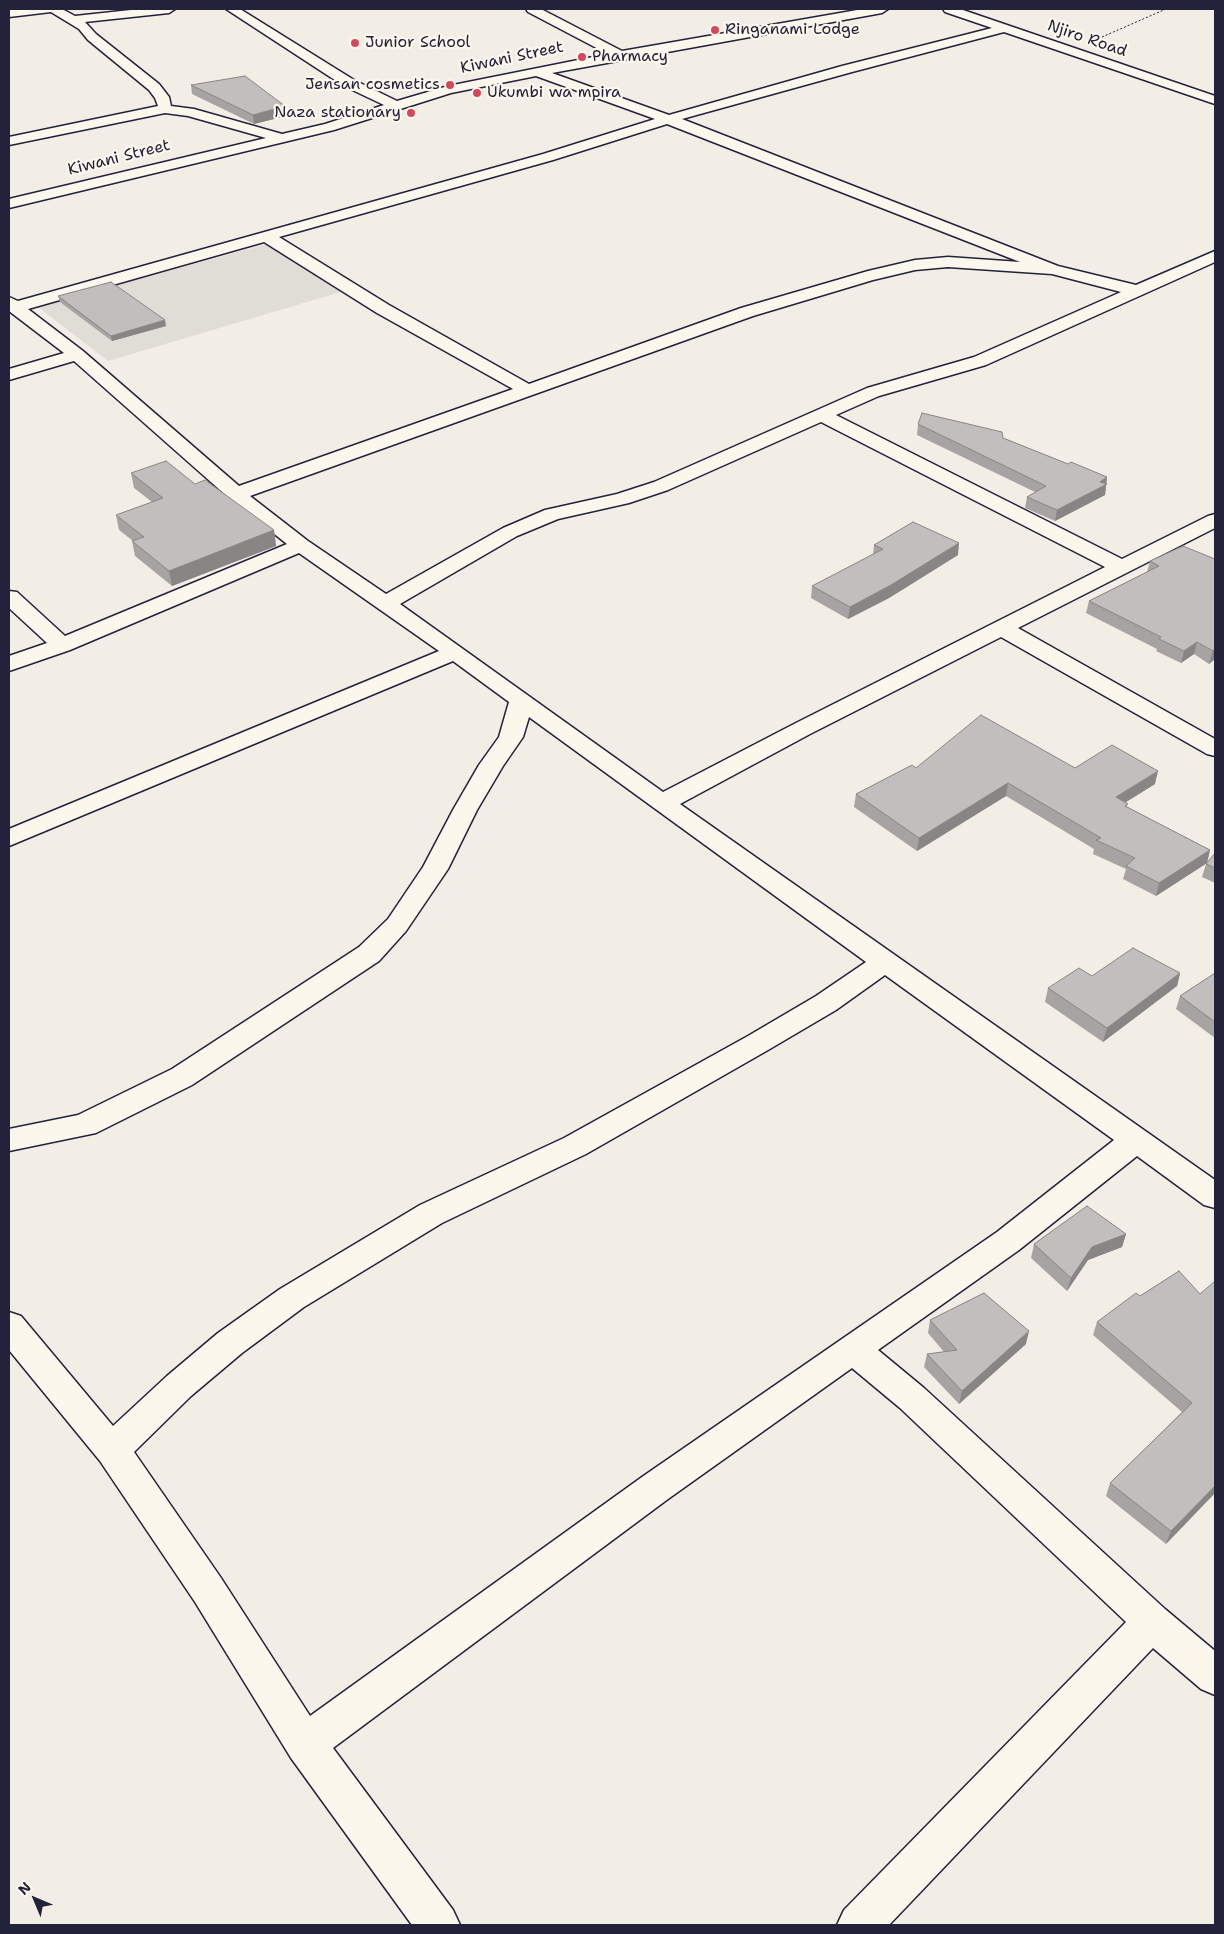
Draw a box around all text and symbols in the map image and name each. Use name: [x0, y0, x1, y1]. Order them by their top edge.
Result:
street label: Njiro Road: [1045, 16, 1129, 62]
place label: Ringanami Lodge: [725, 20, 860, 40]
marker: Ringanami Lodge: [709, 24, 721, 36]
place label: Junior School: [365, 33, 470, 53]
marker: Junior School: [349, 37, 361, 49]
street label: Kiwani Street: [459, 38, 565, 78]
place label: Pharmacy: [592, 47, 668, 67]
marker: Pharmacy: [576, 51, 588, 63]
place label: Jensan cosmetics: [305, 75, 440, 95]
marker: Jensan cosmetics: [444, 79, 456, 91]
place label: Ukumbi wa mpira: [487, 83, 621, 103]
marker: Ukumbi wa mpira: [471, 87, 483, 99]
place label: Naza stationary: [274, 103, 401, 123]
marker: Naza stationary: [405, 107, 417, 119]
street label: Kiwani Street: [66, 136, 172, 180]
north arrow: [10, 1874, 60, 1924]
text: N: [14, 1878, 35, 1899]

